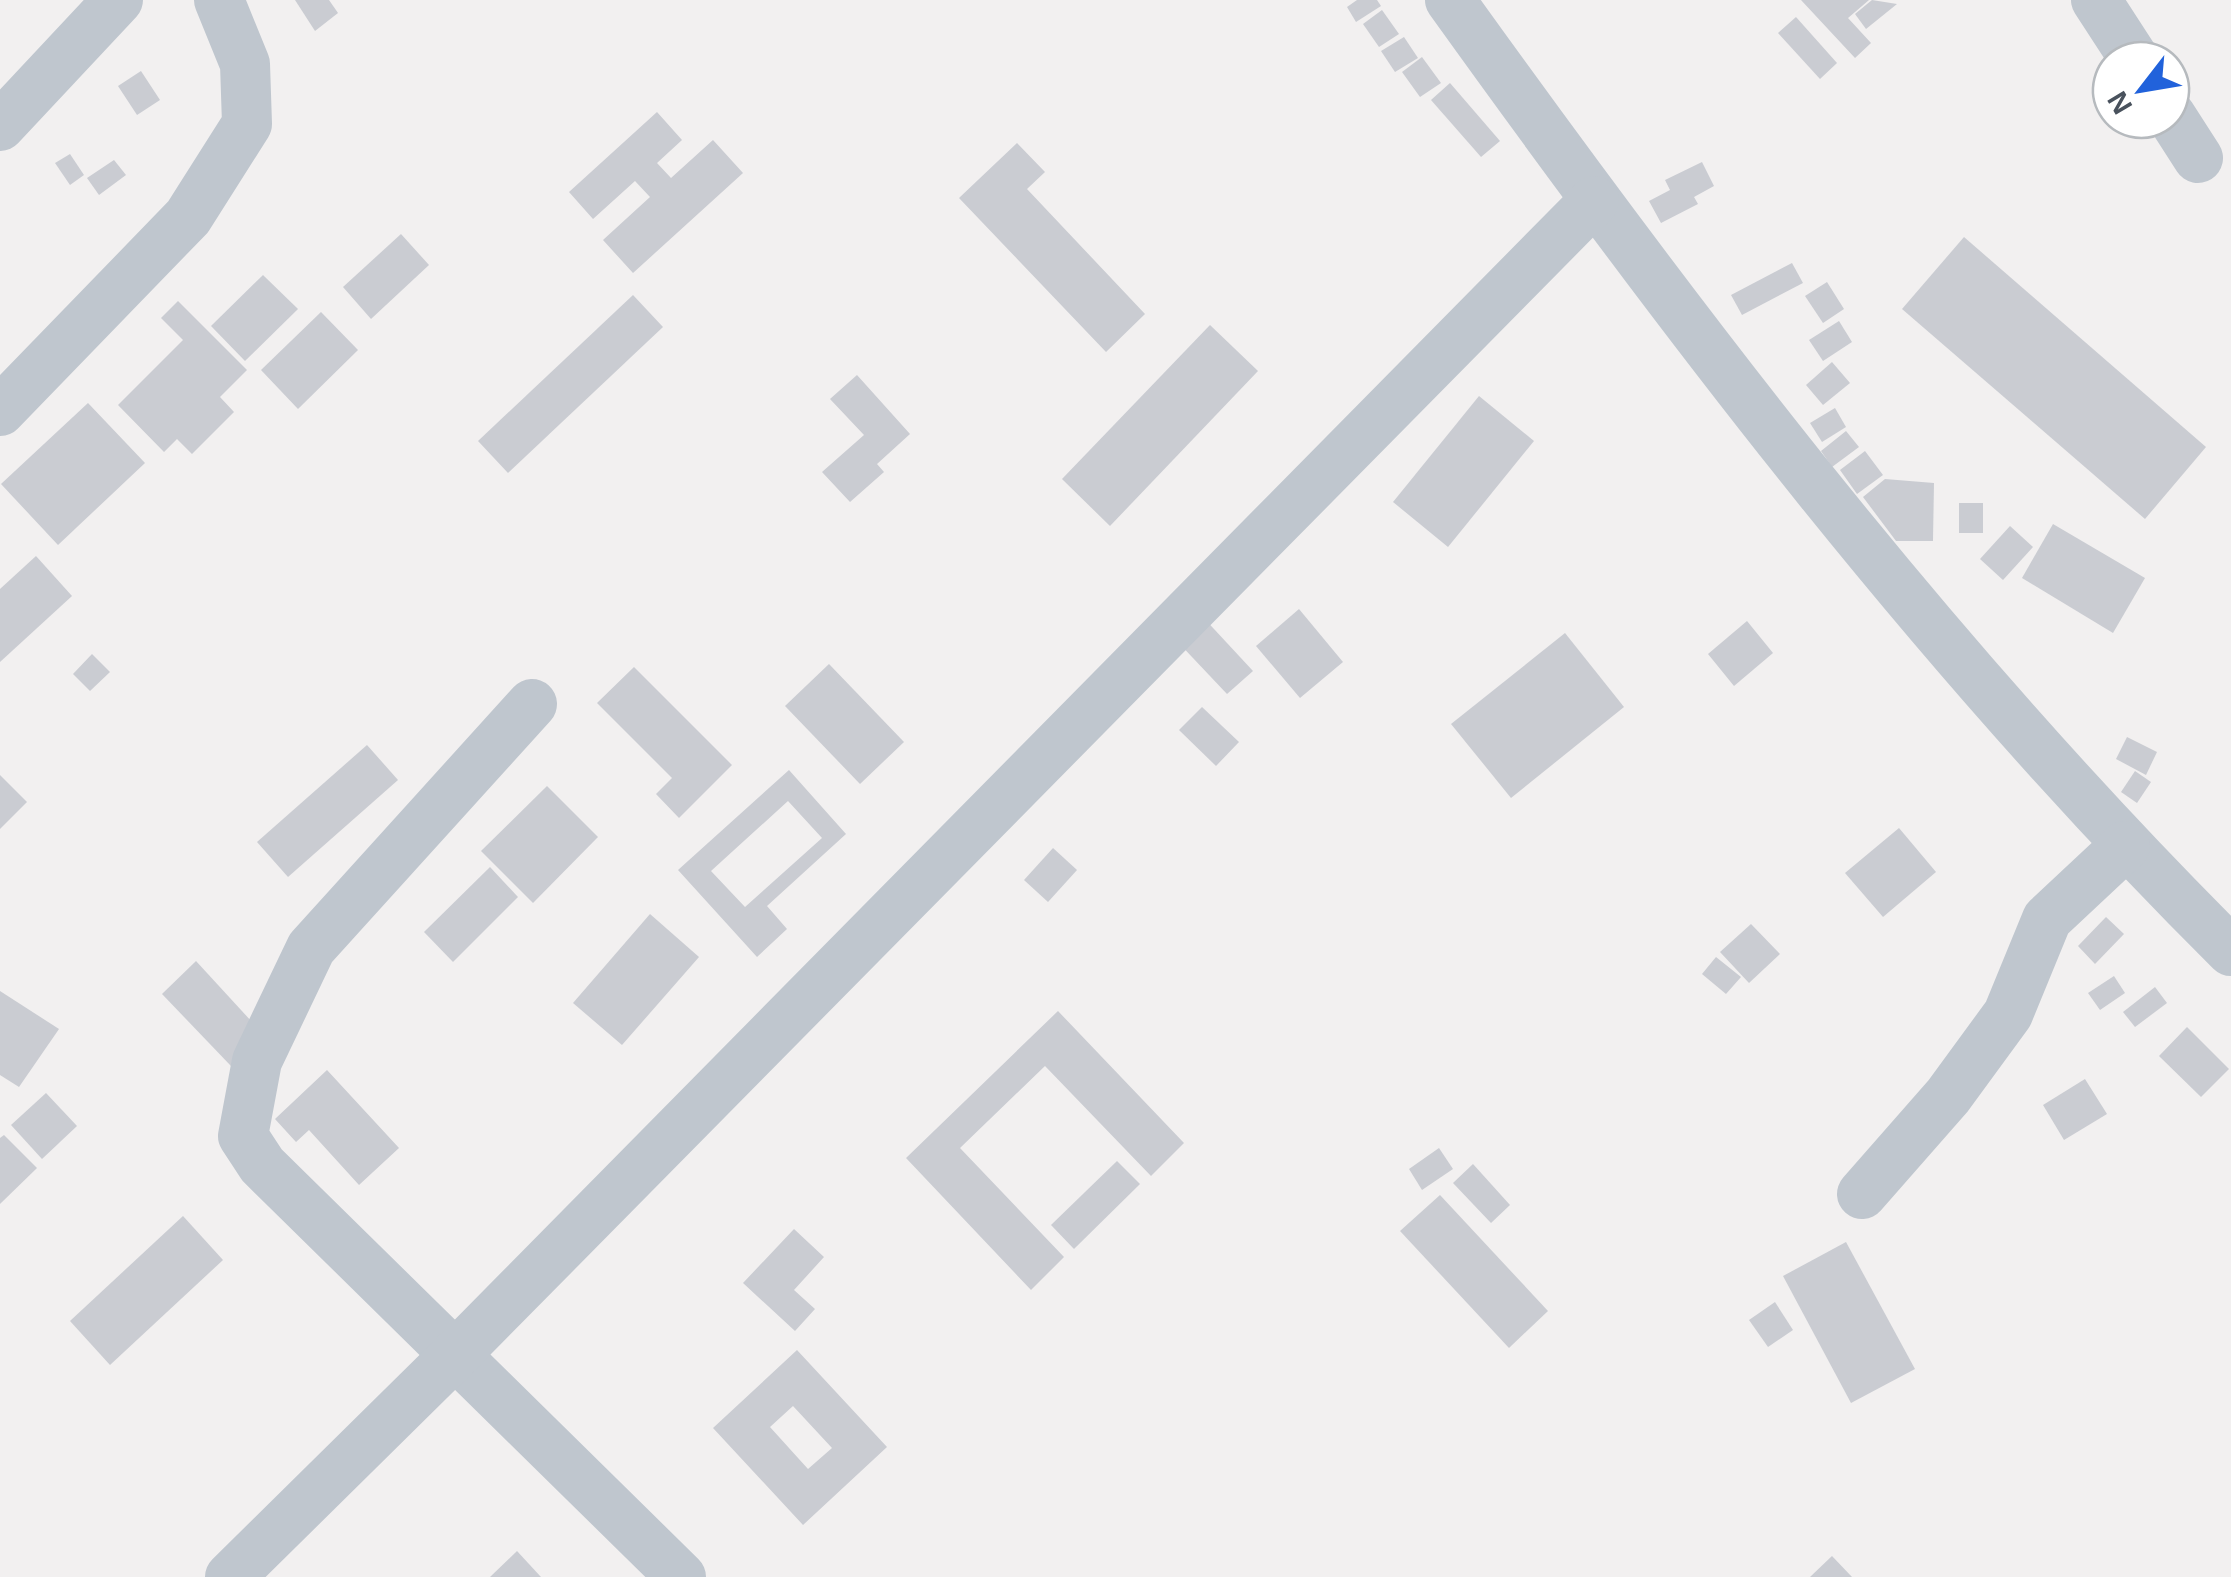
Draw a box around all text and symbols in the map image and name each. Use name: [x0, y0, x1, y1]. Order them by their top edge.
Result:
north arrow: [2091, 40, 2191, 140]
text: N: [2102, 86, 2138, 119]

